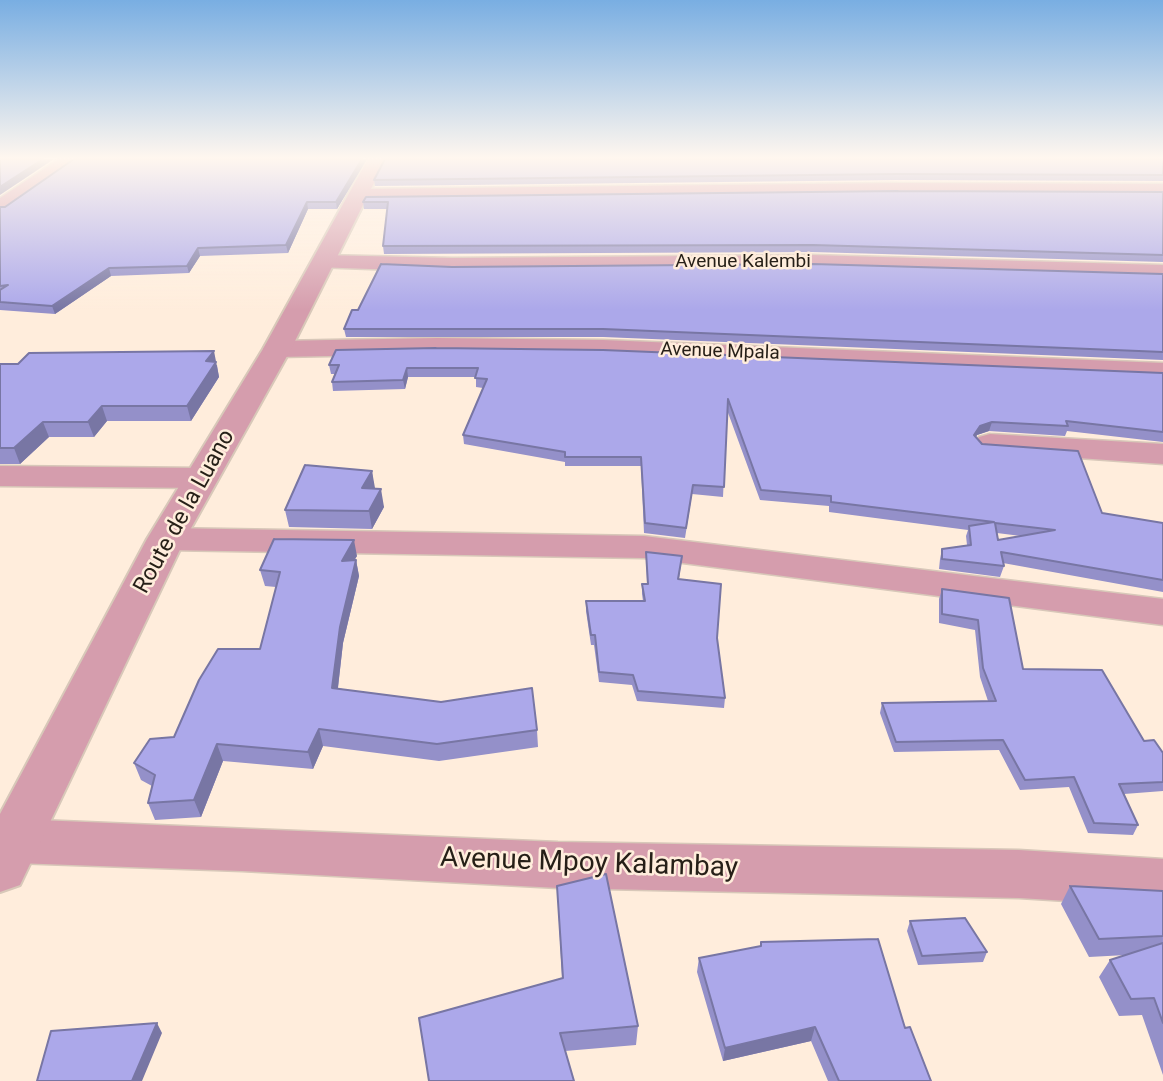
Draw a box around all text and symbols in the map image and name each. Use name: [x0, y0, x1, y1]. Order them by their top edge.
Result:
street label: Avenue Kalembi: [675, 251, 811, 273]
street label: Avenue Mpala: [660, 339, 780, 365]
street label: Route de la Luano: [129, 425, 241, 599]
street label: Avenue Mpoy Kalambay: [439, 842, 739, 886]

